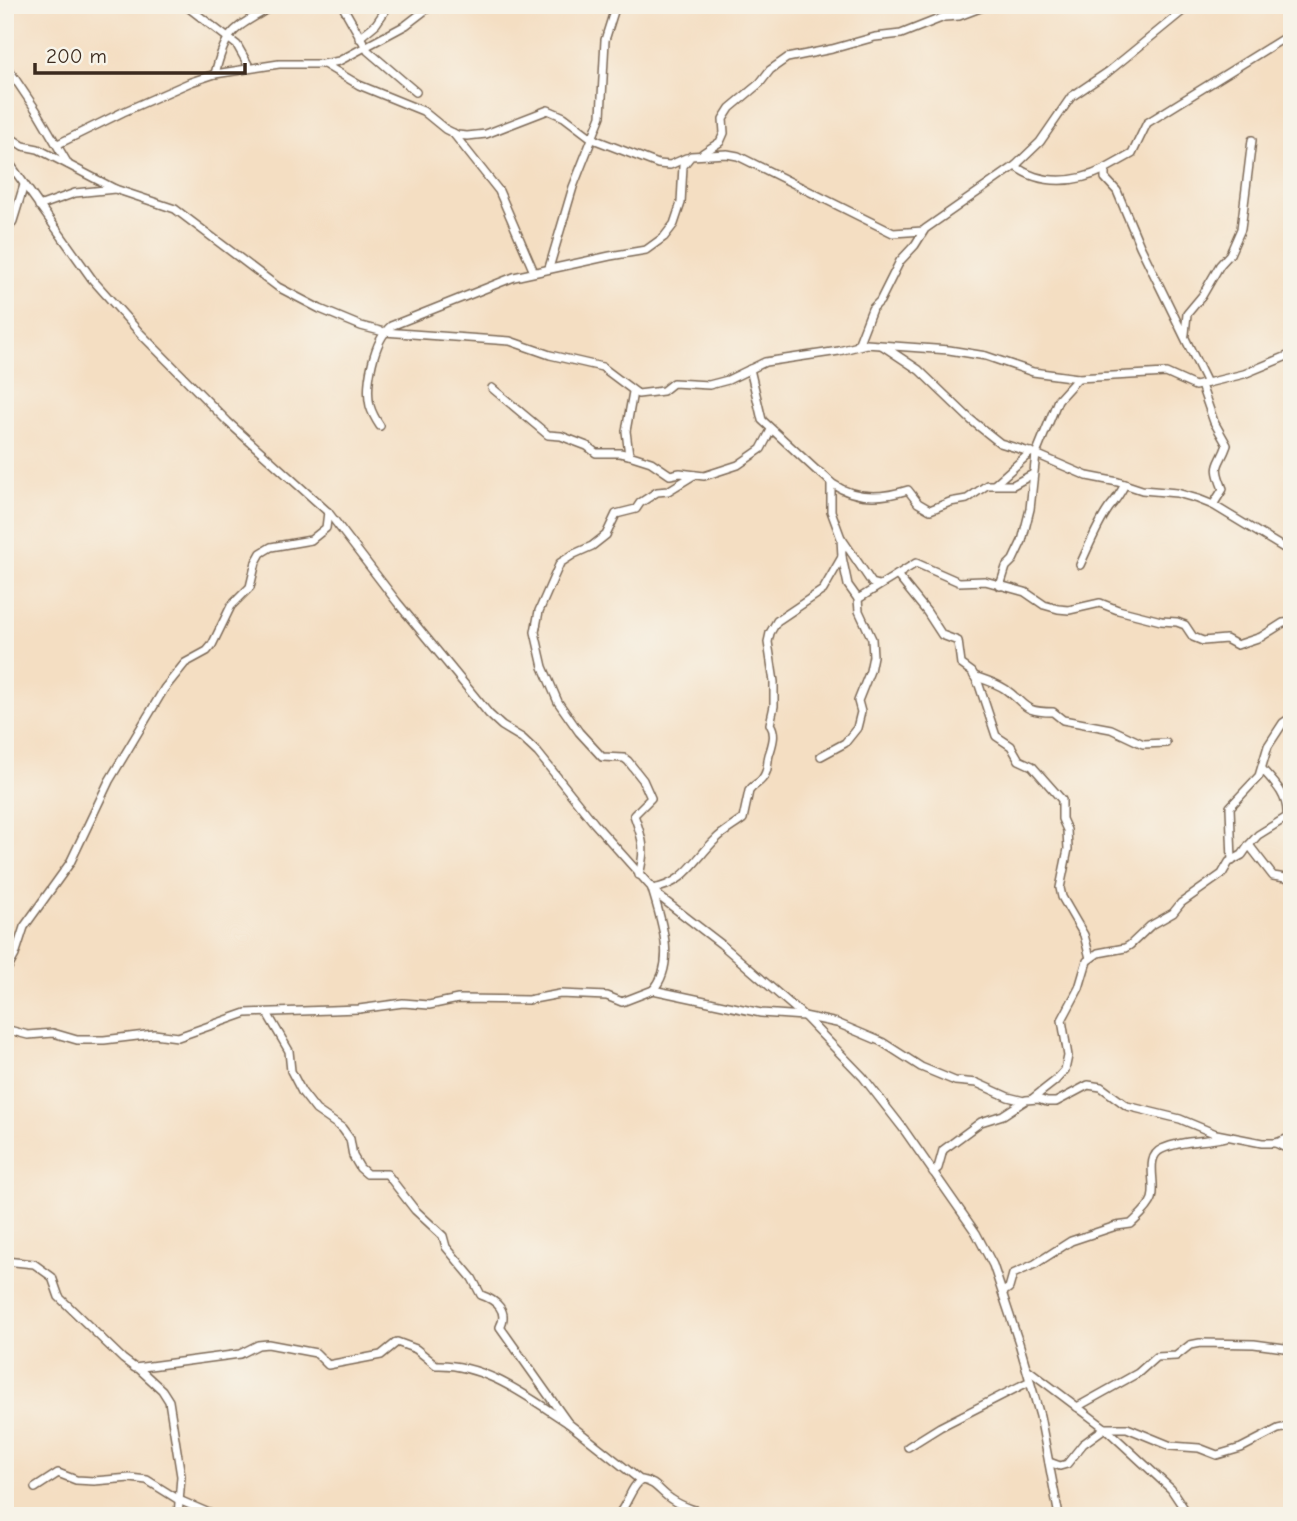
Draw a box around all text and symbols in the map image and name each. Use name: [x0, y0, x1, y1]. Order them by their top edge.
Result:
scale bar: [35, 32, 245, 76]
text: 200 m: [46, 44, 107, 68]

